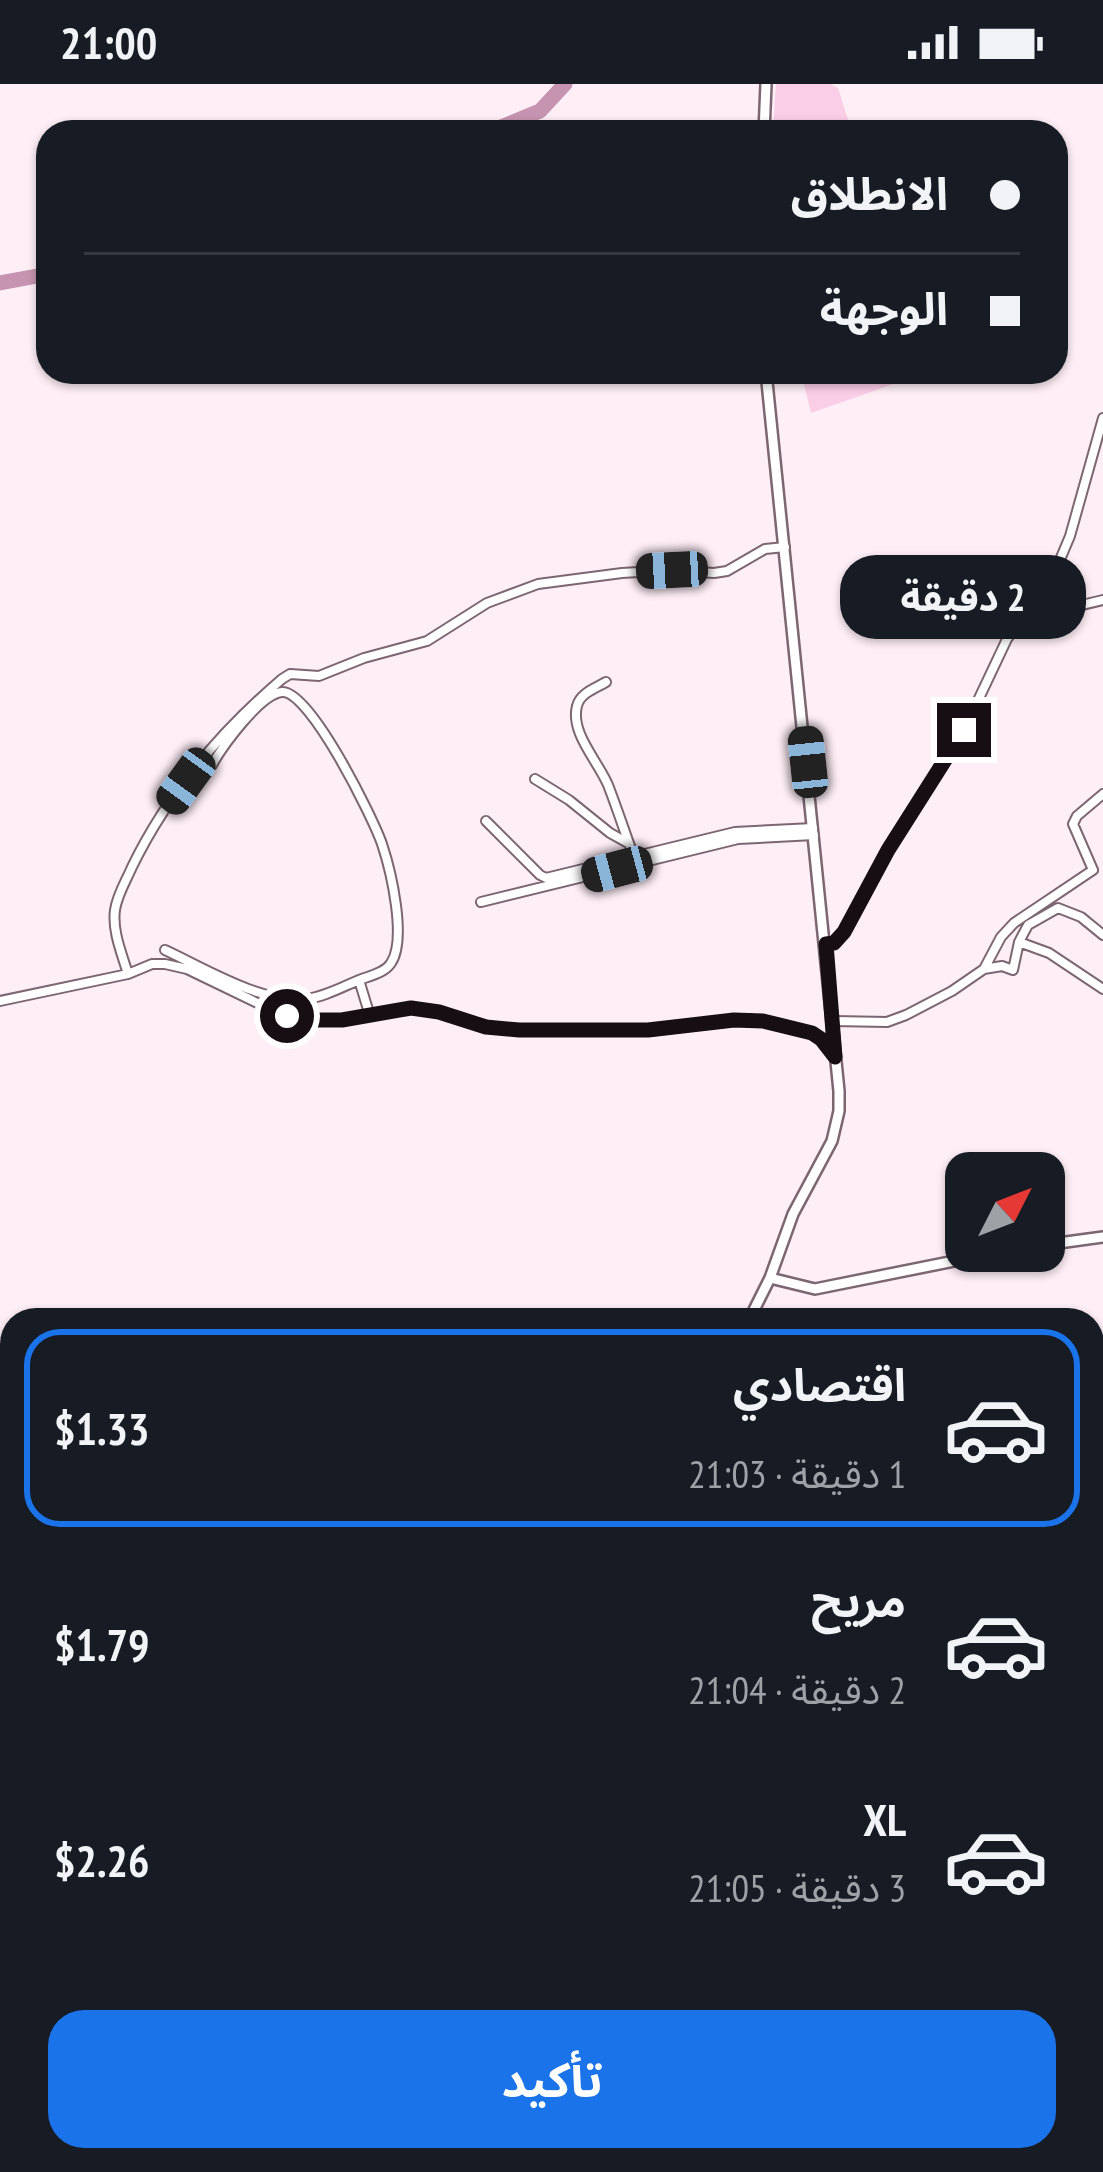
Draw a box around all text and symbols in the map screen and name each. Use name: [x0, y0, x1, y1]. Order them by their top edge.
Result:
text: 21:00: [60, 13, 157, 71]
text: الانطلاق: [791, 164, 948, 222]
text: الوجهة: [820, 279, 948, 337]
car: [635, 550, 709, 590]
callout: 2 دقيقة: [841, 556, 1087, 640]
text: 2 دقيقة: [901, 571, 1025, 622]
route end: [937, 703, 991, 757]
car: [786, 724, 830, 800]
car: [150, 741, 222, 821]
car: [578, 842, 656, 896]
route start: [260, 989, 314, 1043]
north arrow: [945, 1152, 1065, 1272]
map controls: [945, 1152, 1065, 1272]
text: اقتصادي: [733, 1355, 906, 1413]
icon: car: [942, 1374, 1050, 1482]
text: $1.33: [54, 1399, 150, 1457]
text: 1 دقيقة · 21:03: [688, 1448, 906, 1499]
text: مريح: [811, 1571, 906, 1629]
icon: car: [942, 1590, 1050, 1698]
text: $1.79: [54, 1615, 150, 1673]
text: 2 دقيقة · 21:04: [688, 1664, 906, 1715]
text: XL: [863, 1790, 906, 1848]
icon: car: [942, 1806, 1050, 1914]
text: $2.26: [54, 1831, 150, 1889]
text: 3 دقيقة · 21:05: [688, 1862, 906, 1913]
button: تأكيد: [48, 2010, 1056, 2148]

